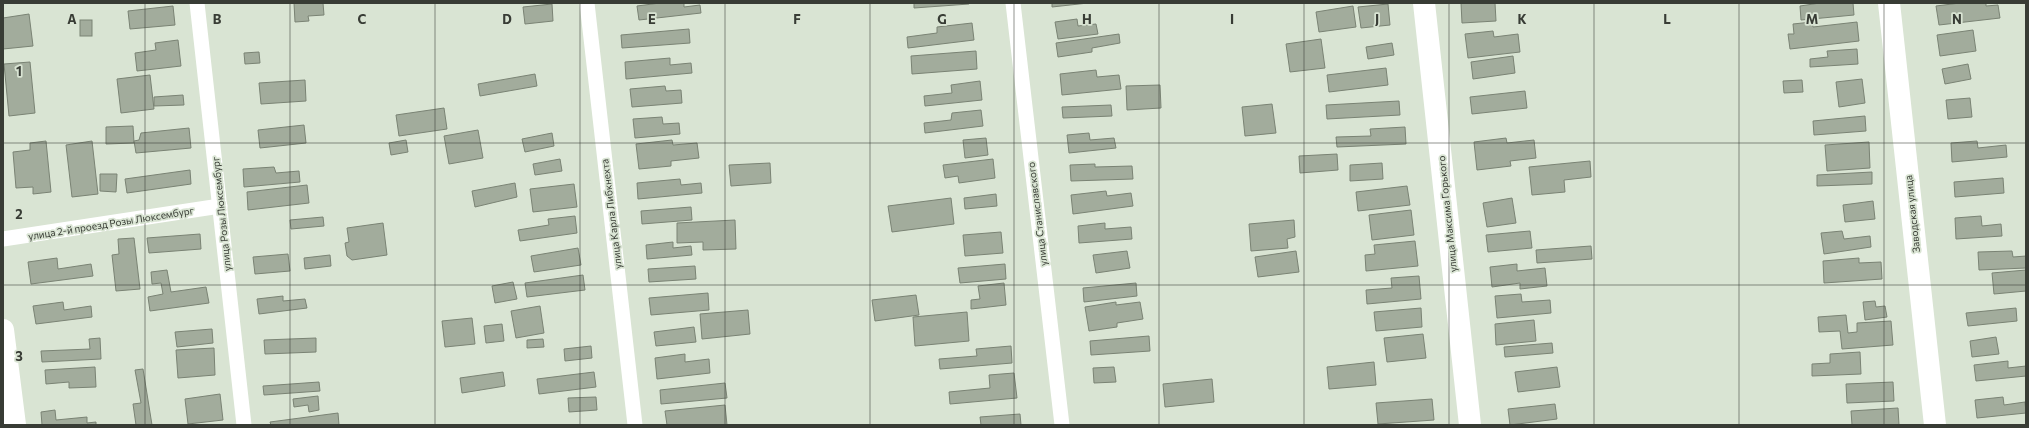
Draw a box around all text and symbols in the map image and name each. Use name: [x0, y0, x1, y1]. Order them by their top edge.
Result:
text: A: [67, 11, 77, 27]
text: B: [213, 11, 222, 27]
text: C: [358, 11, 367, 27]
text: D: [502, 11, 512, 27]
text: E: [648, 11, 656, 27]
text: F: [793, 11, 801, 27]
text: G: [937, 11, 947, 27]
text: H: [1082, 11, 1092, 27]
text: I: [1230, 11, 1234, 27]
text: J: [1375, 11, 1379, 27]
text: K: [1517, 11, 1527, 27]
text: L: [1663, 11, 1671, 27]
text: M: [1806, 11, 1818, 27]
text: N: [1952, 11, 1962, 27]
text: 1: [16, 63, 22, 79]
street label: улица Максима Горького: [1435, 155, 1459, 273]
street label: улица Розы Люксембург: [209, 156, 233, 272]
street label: улица Карла Либкнехта: [598, 158, 624, 270]
street label: улица Станиславского: [1025, 161, 1049, 267]
street label: Заводская улица: [1902, 175, 1922, 253]
street label: улица 2-й проезд Розы Люксембург: [27, 204, 195, 242]
text: 2: [15, 206, 23, 222]
text: 3: [15, 348, 23, 364]

